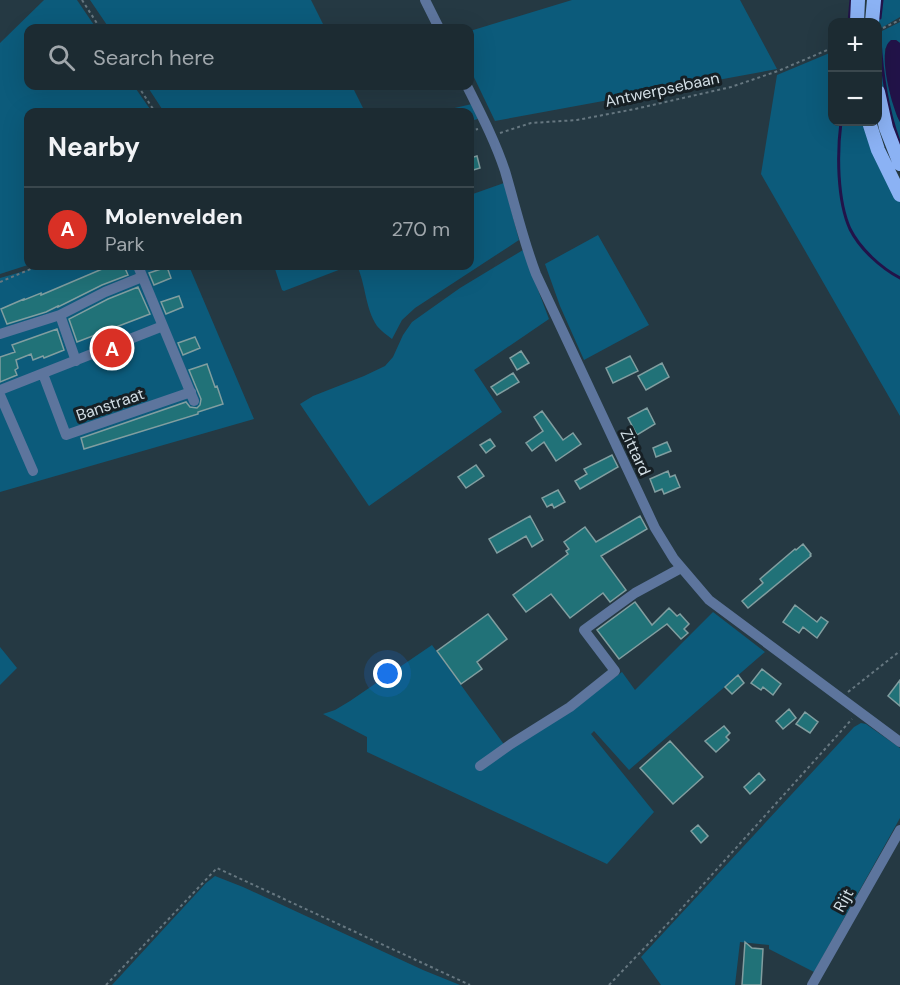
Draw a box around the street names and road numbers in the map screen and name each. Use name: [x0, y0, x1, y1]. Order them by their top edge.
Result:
street label: Antwerpsebaan: [603, 67, 721, 112]
street label: Banstraat: [73, 383, 147, 426]
street label: Zittard: [616, 425, 656, 479]
street label: Rijt: [829, 885, 858, 916]

